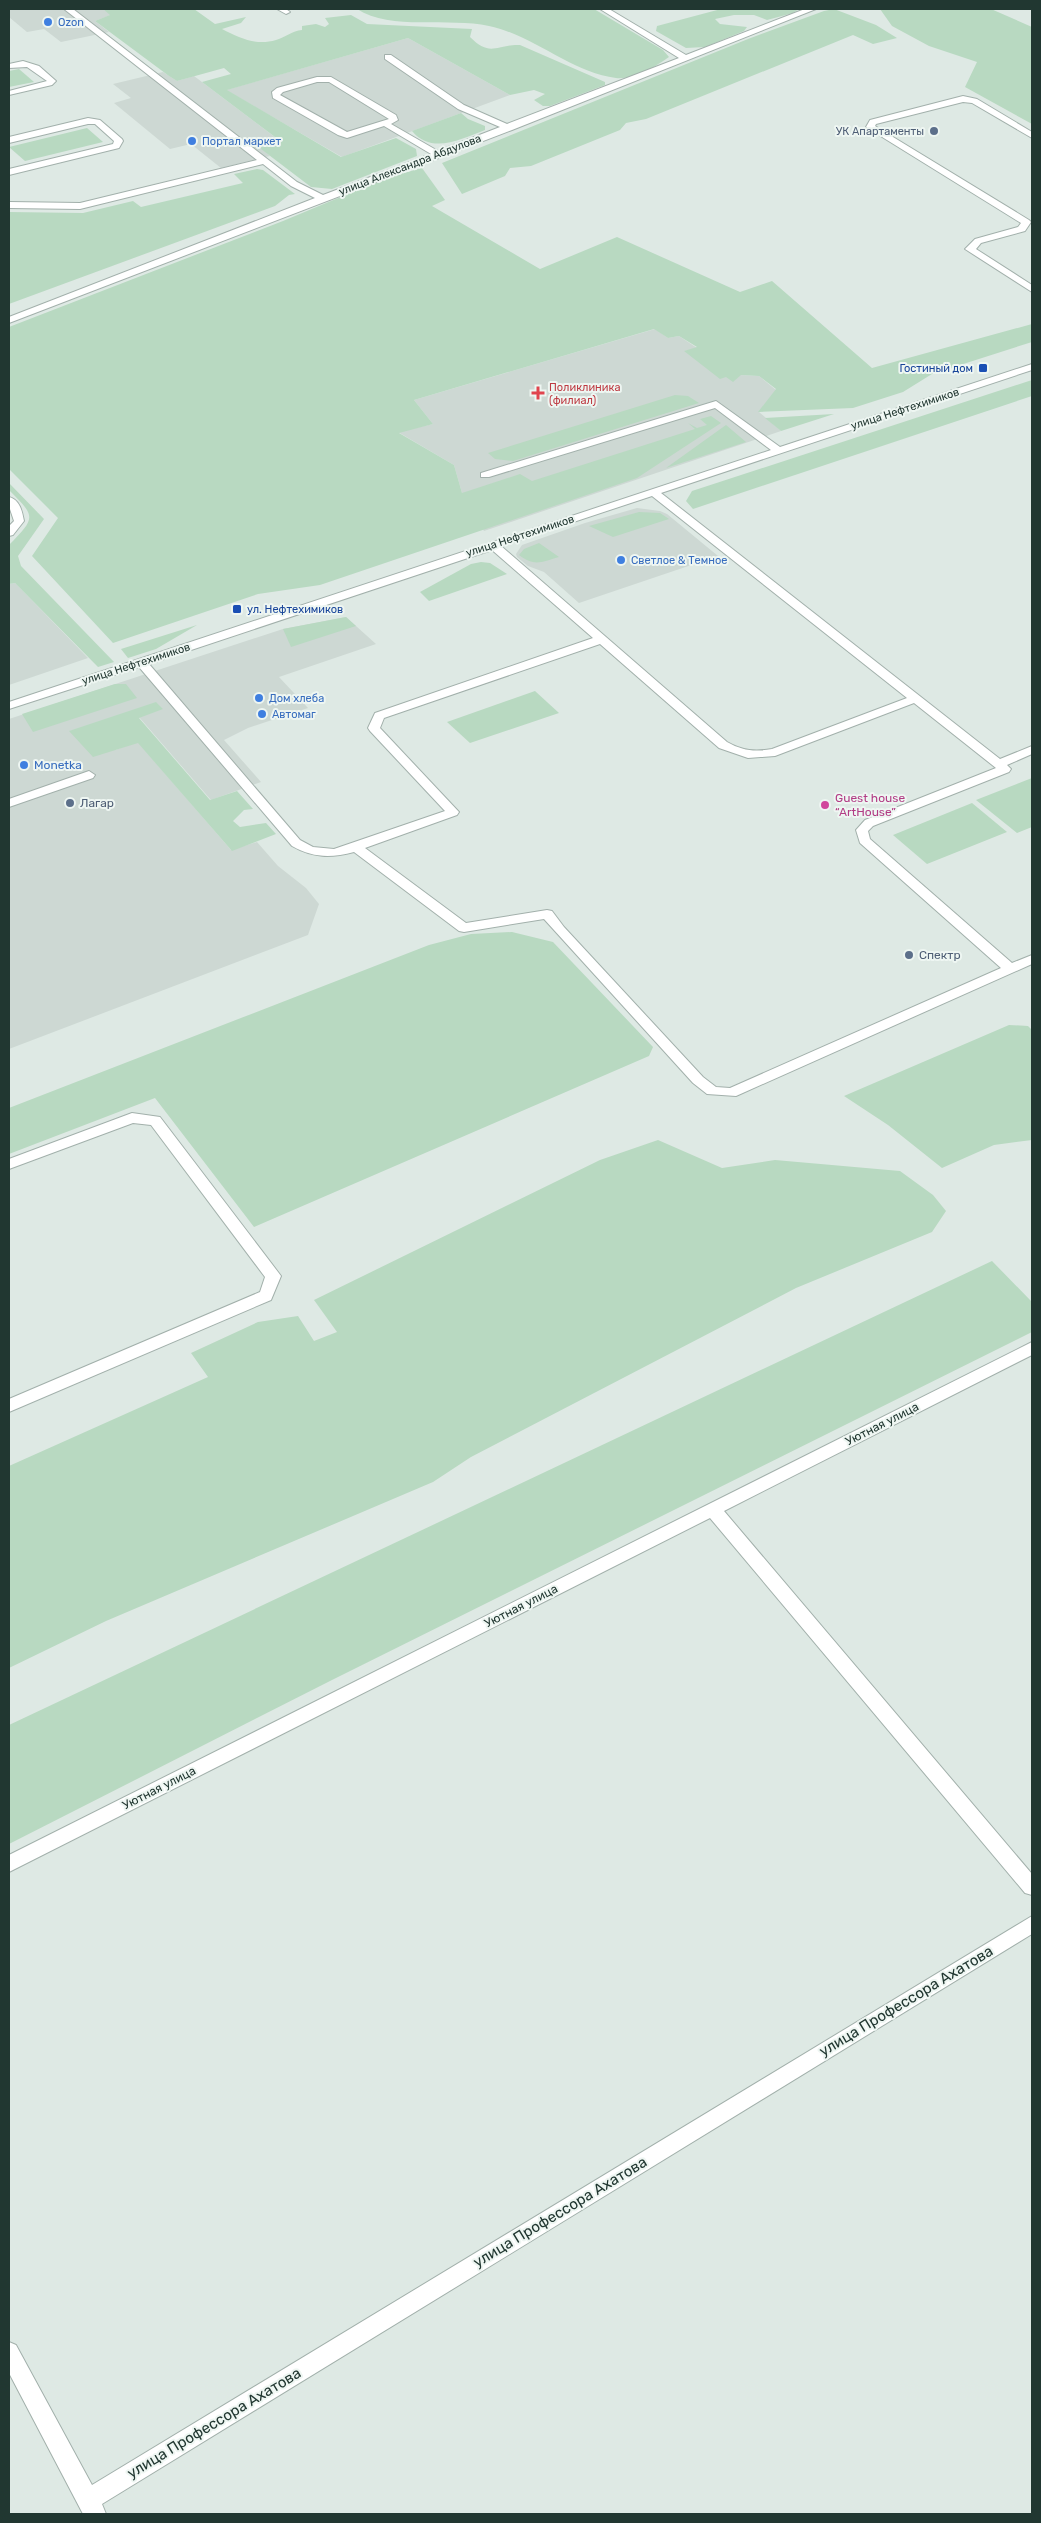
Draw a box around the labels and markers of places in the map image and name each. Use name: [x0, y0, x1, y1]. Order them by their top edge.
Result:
marker: Ozon: [42, 16, 54, 28]
place label: Ozon: [58, 16, 84, 29]
place label: УК Апартаменты: [836, 125, 924, 138]
marker: УК Апартаменты: [928, 125, 940, 137]
marker: Портал маркет: [186, 135, 198, 147]
place label: Портал маркет: [202, 135, 281, 148]
place label: Гостиный дом: [900, 362, 973, 375]
marker: Гостиный дом: [977, 362, 989, 374]
place label: Поликлиника (филиал): [549, 381, 620, 407]
marker: Поликлиника (филиал): [531, 386, 545, 400]
marker: Светлое & Темное: [615, 554, 627, 566]
place label: Светлое & Темное: [631, 554, 727, 567]
marker: ул. Нефтехимиков: [231, 603, 243, 615]
place label: ул. Нефтехимиков: [247, 603, 343, 616]
marker: Дом хлеба: [253, 692, 265, 704]
place label: Дом хлеба: [269, 692, 324, 705]
marker: Автомаг: [256, 708, 268, 720]
place label: Автомаг: [272, 708, 316, 721]
place label: Monetka: [34, 758, 82, 772]
marker: Monetka: [18, 759, 30, 771]
place label: Guest house “ArtHouse”: [835, 791, 905, 819]
place label: Лагар: [80, 796, 114, 810]
marker: Лагар: [64, 797, 76, 809]
marker: Guest house “ArtHouse”: [819, 799, 831, 811]
place label: Спектр: [919, 948, 961, 962]
marker: Спектр: [903, 949, 915, 961]

